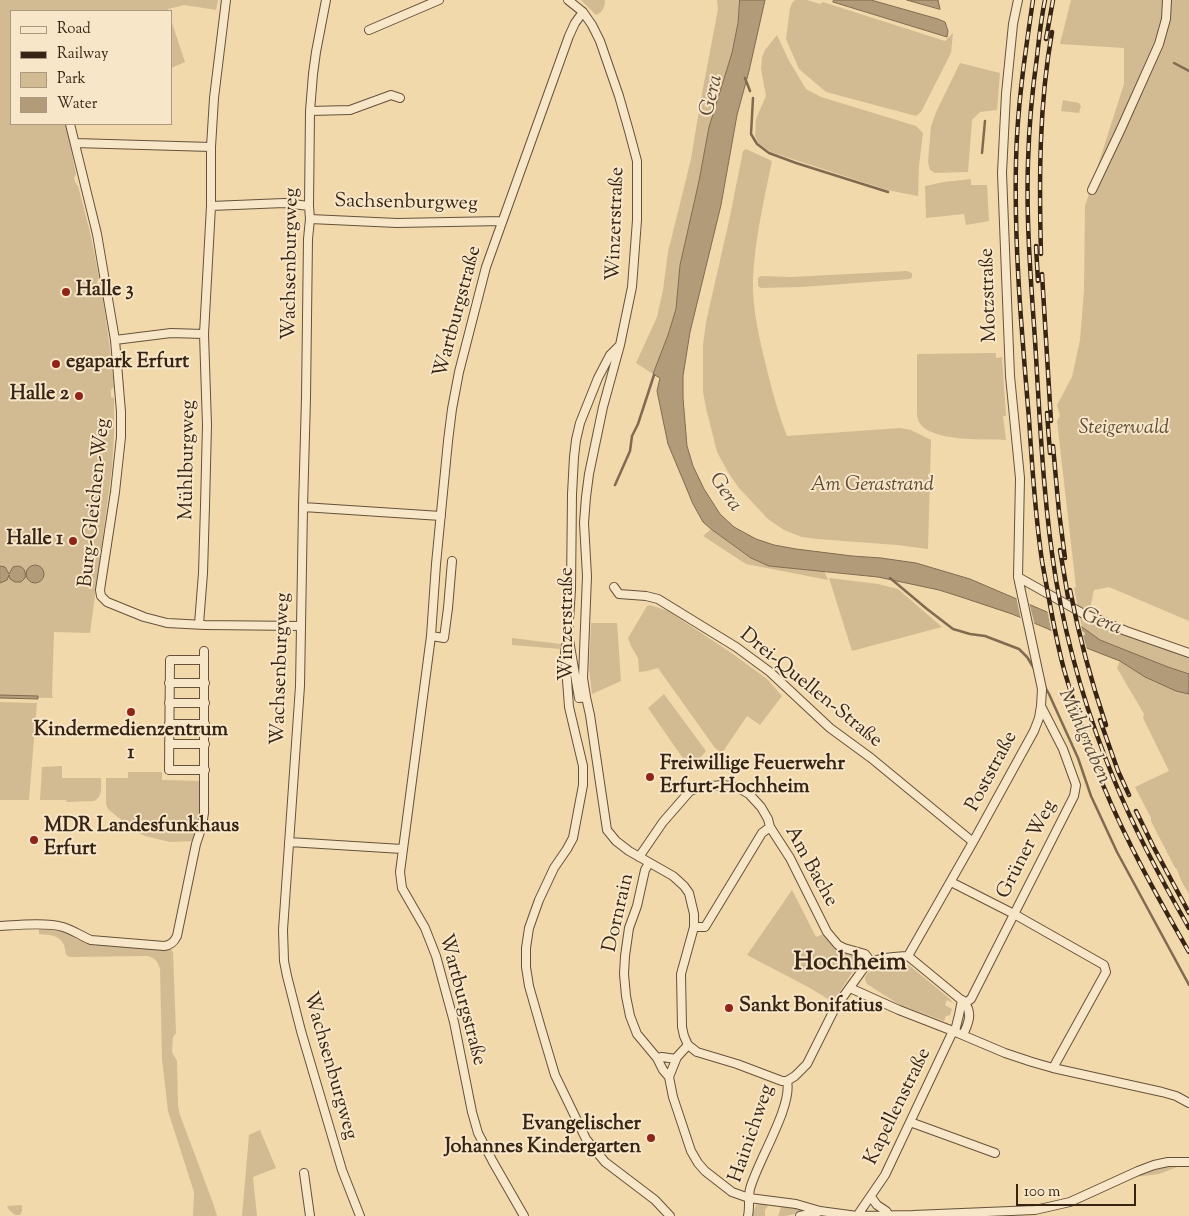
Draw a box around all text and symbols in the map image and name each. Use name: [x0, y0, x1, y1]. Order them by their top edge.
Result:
legend: [10, 10, 172, 125]
text: Road: [57, 19, 91, 40]
text: Railway: [57, 44, 108, 65]
text: Park: [57, 69, 86, 90]
water label: Gera: [696, 73, 730, 119]
text: Water: [57, 94, 97, 115]
street label: Winzerstraße: [603, 167, 631, 281]
street label: Wachsenburgweg: [279, 187, 305, 341]
street label: Sachsenburgweg: [334, 191, 478, 217]
street label: Wartburgstraße: [430, 244, 488, 380]
street label: Motzstraße: [976, 247, 1004, 343]
place label: Halle 3: [76, 280, 134, 304]
marker: Halle 3: [60, 286, 72, 298]
place label: egapark Erfurt: [66, 352, 189, 376]
marker: egapark Erfurt: [50, 358, 62, 370]
place label: Halle 2: [10, 384, 69, 408]
marker: Halle 2: [73, 390, 85, 402]
street label: Mühlburgweg: [176, 400, 202, 520]
street label: Burg-Gleichen-Weg: [75, 417, 117, 589]
park label: Steigerwald: [1079, 418, 1169, 442]
water label: Gera: [702, 469, 746, 517]
park label: Am Gerastrand: [810, 475, 934, 499]
place label: Halle 1: [7, 529, 63, 553]
marker: Halle 1: [67, 535, 79, 547]
street label: Winzerstraße: [557, 567, 581, 681]
street label: Wachsenburgweg: [267, 592, 297, 746]
water label: Gera: [1077, 604, 1125, 642]
street label: Drei-Quellen-Straße: [734, 624, 886, 754]
water label: Mühlgraben: [1051, 685, 1115, 789]
marker: Kindermedienzentrum 1: [125, 706, 137, 718]
place label: Kindermedienzentrum 1: [34, 720, 228, 767]
street label: Poststraße: [962, 728, 1024, 816]
place label: Freiwillige Feuerwehr Erfurt-Hochheim: [660, 754, 845, 801]
marker: Freiwillige Feuerwehr Erfurt-Hochheim: [644, 771, 656, 783]
street label: Grüner Weg: [993, 797, 1063, 903]
place label: MDR Landesfunkhaus Erfurt: [44, 816, 239, 863]
street label: Am Bache: [778, 823, 842, 911]
marker: MDR Landesfunkhaus Erfurt: [28, 834, 40, 846]
street label: Dornrain: [599, 871, 641, 955]
street label: Wartburgstraße: [432, 932, 490, 1068]
district label: Hochheim: [793, 950, 907, 980]
street label: Wachsenburgweg: [296, 989, 362, 1143]
place label: Sankt Bonifatius: [739, 996, 883, 1020]
marker: Sankt Bonifatius: [723, 1002, 735, 1014]
street label: Kapellenstraße: [860, 1045, 938, 1169]
street label: Hainichweg: [725, 1082, 781, 1186]
place label: Evangelischer Johannes Kindergarten: [445, 1114, 641, 1161]
marker: Evangelischer Johannes Kindergarten: [645, 1132, 657, 1144]
scale bar: [1019, 1174, 1139, 1206]
text: 100 m: [1024, 1182, 1060, 1203]

